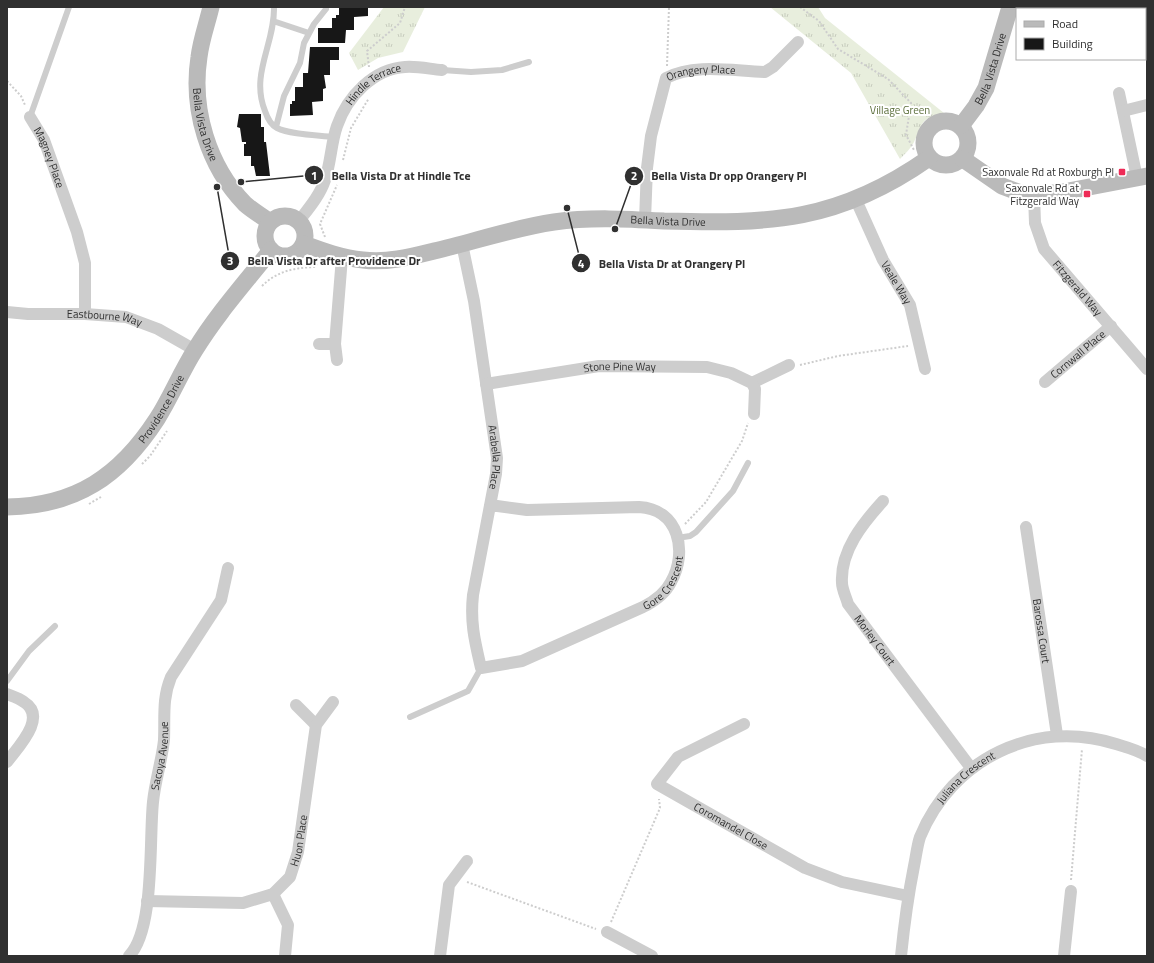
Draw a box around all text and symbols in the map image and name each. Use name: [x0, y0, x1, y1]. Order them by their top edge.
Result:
legend: [1016, 8, 1146, 60]
text: Road: [1052, 14, 1078, 33]
street label: Bella Vista Drive: [970, 31, 1010, 108]
text: Building: [1052, 34, 1093, 53]
street label: Hindle Terrace: [341, 59, 403, 108]
street label: Orangery Place: [663, 61, 737, 85]
street label: Bella Vista Drive: [189, 87, 222, 164]
park label: Village Green: [870, 102, 930, 118]
street label: Magney Place: [30, 124, 69, 190]
callout: Bella Vista Dr at Hindle Tce: [304, 163, 479, 187]
callout: Bella Vista Dr opp Orangery Pl: [624, 164, 815, 188]
place label: Saxonvale Rd at Roxburgh Pl: [982, 164, 1114, 180]
text: 1: [311, 166, 317, 185]
text: Bella Vista Dr at Hindle Tce: [331, 166, 471, 185]
text: 2: [631, 166, 637, 185]
text: Bella Vista Dr opp Orangery Pl: [651, 166, 807, 185]
marker: Saxonvale Rd at Roxburgh Pl: [1117, 167, 1127, 177]
place label: Saxonvale Rd at Fitzgerald Way: [1006, 180, 1080, 209]
marker: Saxonvale Rd at Fitzgerald Way: [1082, 189, 1092, 199]
street label: Bella Vista Drive: [630, 211, 706, 230]
callout: Bella Vista Dr after Providence Dr: [220, 249, 429, 273]
text: 3: [227, 251, 233, 270]
text: Bella Vista Dr after Providence Dr: [247, 251, 421, 270]
callout: Bella Vista Dr at Orangery Pl: [571, 251, 753, 275]
text: 4: [578, 254, 585, 273]
text: Bella Vista Dr at Orangery Pl: [599, 254, 745, 273]
street label: Fitzgerald Way: [1049, 257, 1106, 320]
street label: Veale Way: [877, 258, 916, 308]
street label: Eastbourne Way: [67, 306, 145, 331]
street label: Cornwall Place: [1047, 326, 1109, 382]
street label: Stone Pine Way: [582, 358, 657, 376]
street label: Providence Drive: [134, 371, 188, 447]
street label: Arabella Place: [484, 424, 505, 491]
street label: Gore Crescent: [640, 555, 687, 614]
street label: Barossa Court: [1029, 597, 1054, 664]
street label: Morley Court: [851, 611, 899, 669]
street label: Sacoya Avenue: [147, 721, 172, 791]
street label: Juliana Crescent: [933, 747, 998, 807]
street label: Coromandel Close: [691, 798, 771, 854]
street label: Huon Place: [286, 813, 311, 869]

